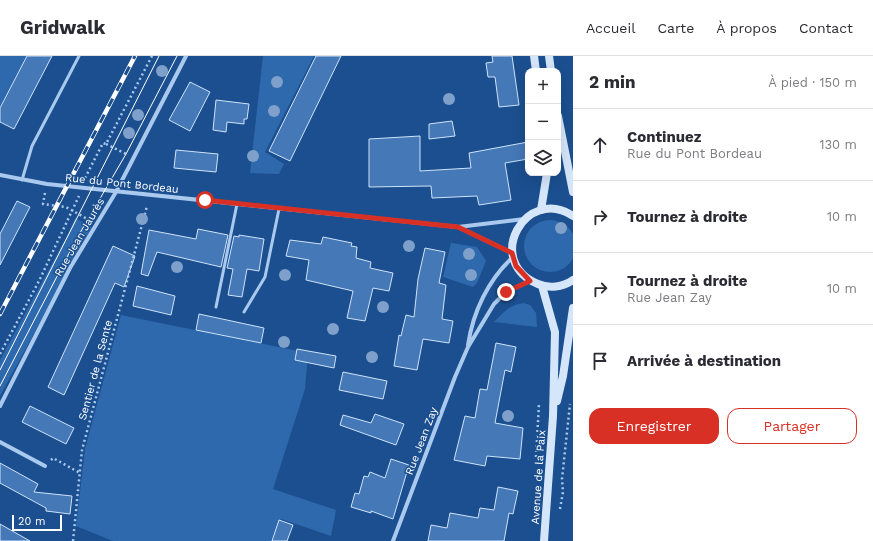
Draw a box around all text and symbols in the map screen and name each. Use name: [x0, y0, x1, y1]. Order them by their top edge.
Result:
text: Gridwalk: [20, 16, 105, 39]
text: Accueil: [586, 20, 635, 36]
text: Carte: [657, 20, 694, 36]
text: À propos: [716, 20, 777, 36]
text: Contact: [799, 20, 853, 36]
map controls: [525, 68, 561, 176]
button: +: [525, 68, 561, 104]
text: 2 min: [589, 72, 635, 92]
text: À pied · 150 m: [768, 75, 857, 90]
button: −: [525, 104, 561, 140]
text: Continuez: [627, 128, 701, 146]
icon: ahead: [589, 134, 611, 156]
text: 130 m: [819, 137, 857, 152]
button: layers: [525, 140, 561, 176]
text: Rue du Pont Bordeau: [627, 146, 762, 161]
street label: Rue du Pont Bordeau: [64, 171, 179, 196]
route start: [196, 191, 214, 209]
street label: Rue Jean Jaurès: [52, 196, 107, 279]
icon: right: [589, 206, 611, 228]
text: Tournez à droite: [627, 208, 747, 226]
text: 10 m: [827, 209, 857, 224]
text: Tournez à droite: [627, 272, 747, 290]
icon: right: [589, 278, 611, 300]
text: 10 m: [827, 281, 857, 296]
route end: [497, 283, 515, 301]
text: Rue Jean Zay: [627, 290, 712, 305]
street label: Sentier de la Sente: [76, 319, 115, 422]
icon: arrive: [589, 350, 611, 372]
text: Arrivée à destination: [627, 352, 781, 370]
street label: Rue Jean Zay: [403, 405, 440, 477]
button: Enregistrer: [589, 408, 719, 444]
button: Partager: [727, 408, 857, 444]
street label: Avenue de la Paix: [529, 429, 548, 525]
scale bar: [12, 513, 62, 532]
text: 20 m: [18, 515, 46, 528]

